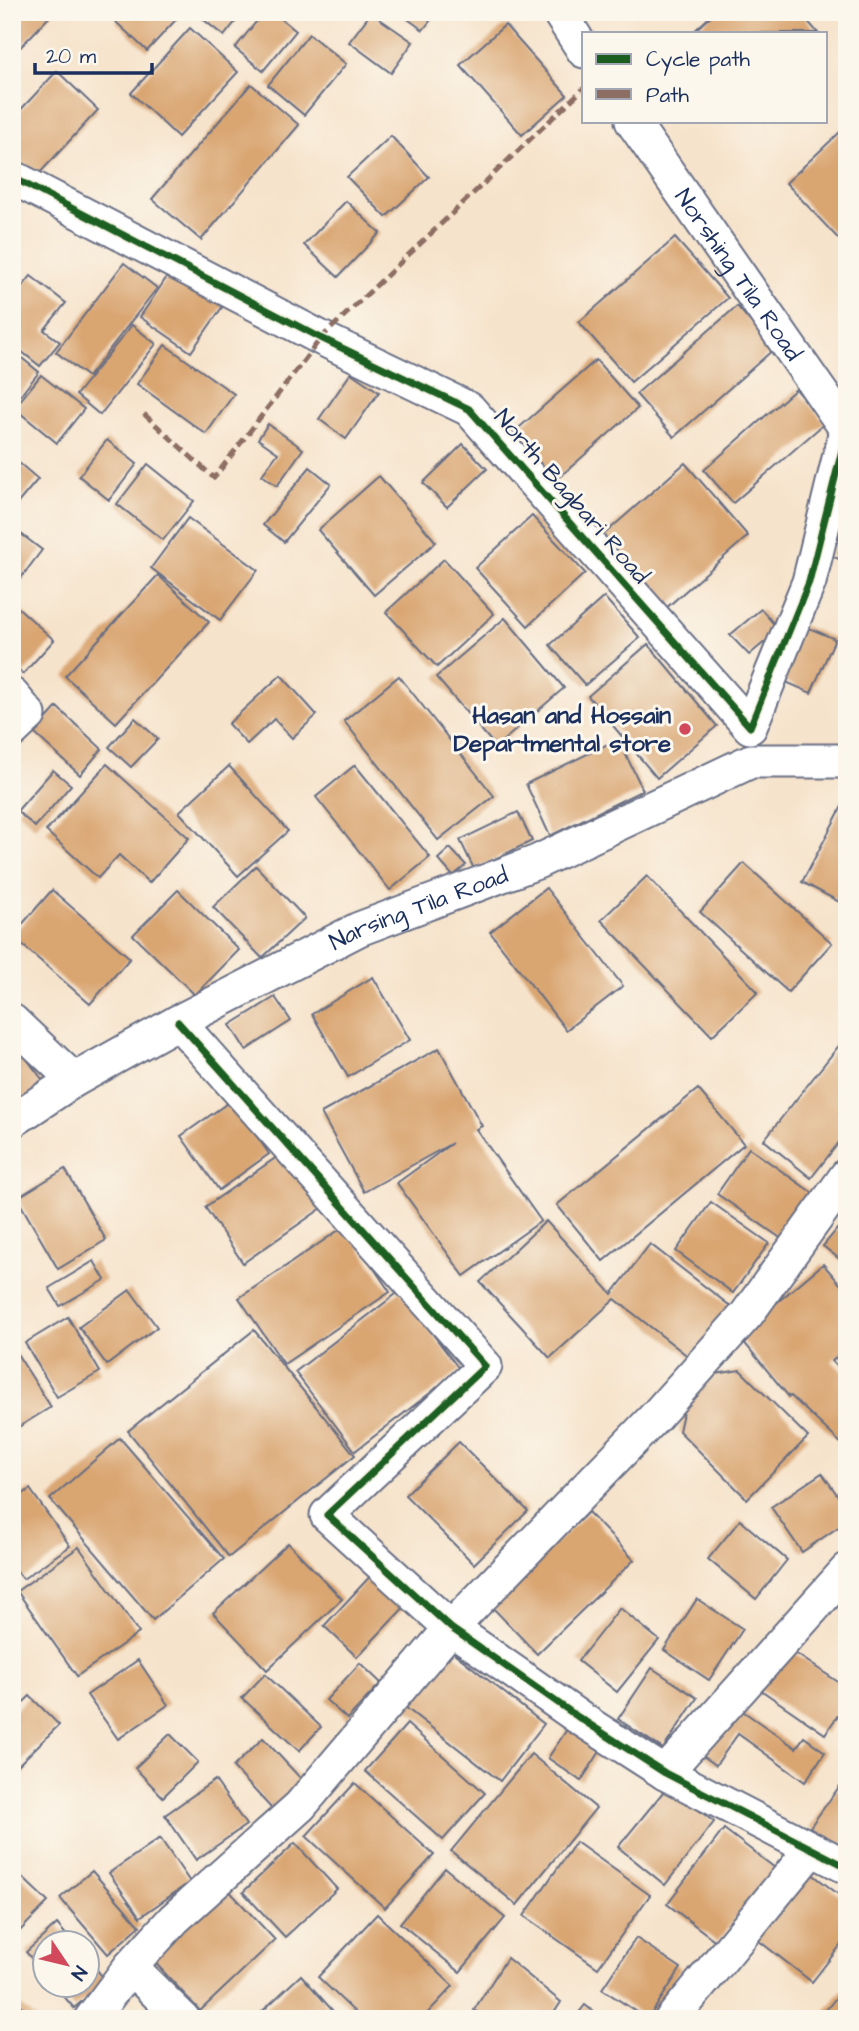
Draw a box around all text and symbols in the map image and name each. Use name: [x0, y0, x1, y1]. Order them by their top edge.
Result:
scale bar: [35, 32, 152, 76]
legend: [582, 32, 828, 122]
text: 20 m: [46, 42, 97, 71]
text: Cycle path: [646, 45, 751, 76]
text: Path: [646, 81, 690, 110]
street label: Norshing Tila Road: [666, 182, 810, 368]
street label: North Bagbari Road: [485, 402, 657, 592]
place label: Hasan and Hossain Departmental store: [454, 699, 671, 761]
marker: Hasan and Hossain Departmental store: [677, 721, 693, 737]
street label: Narsing Tila Road: [324, 858, 513, 959]
north arrow: [32, 1930, 102, 2000]
text: N: [64, 1960, 93, 1986]

